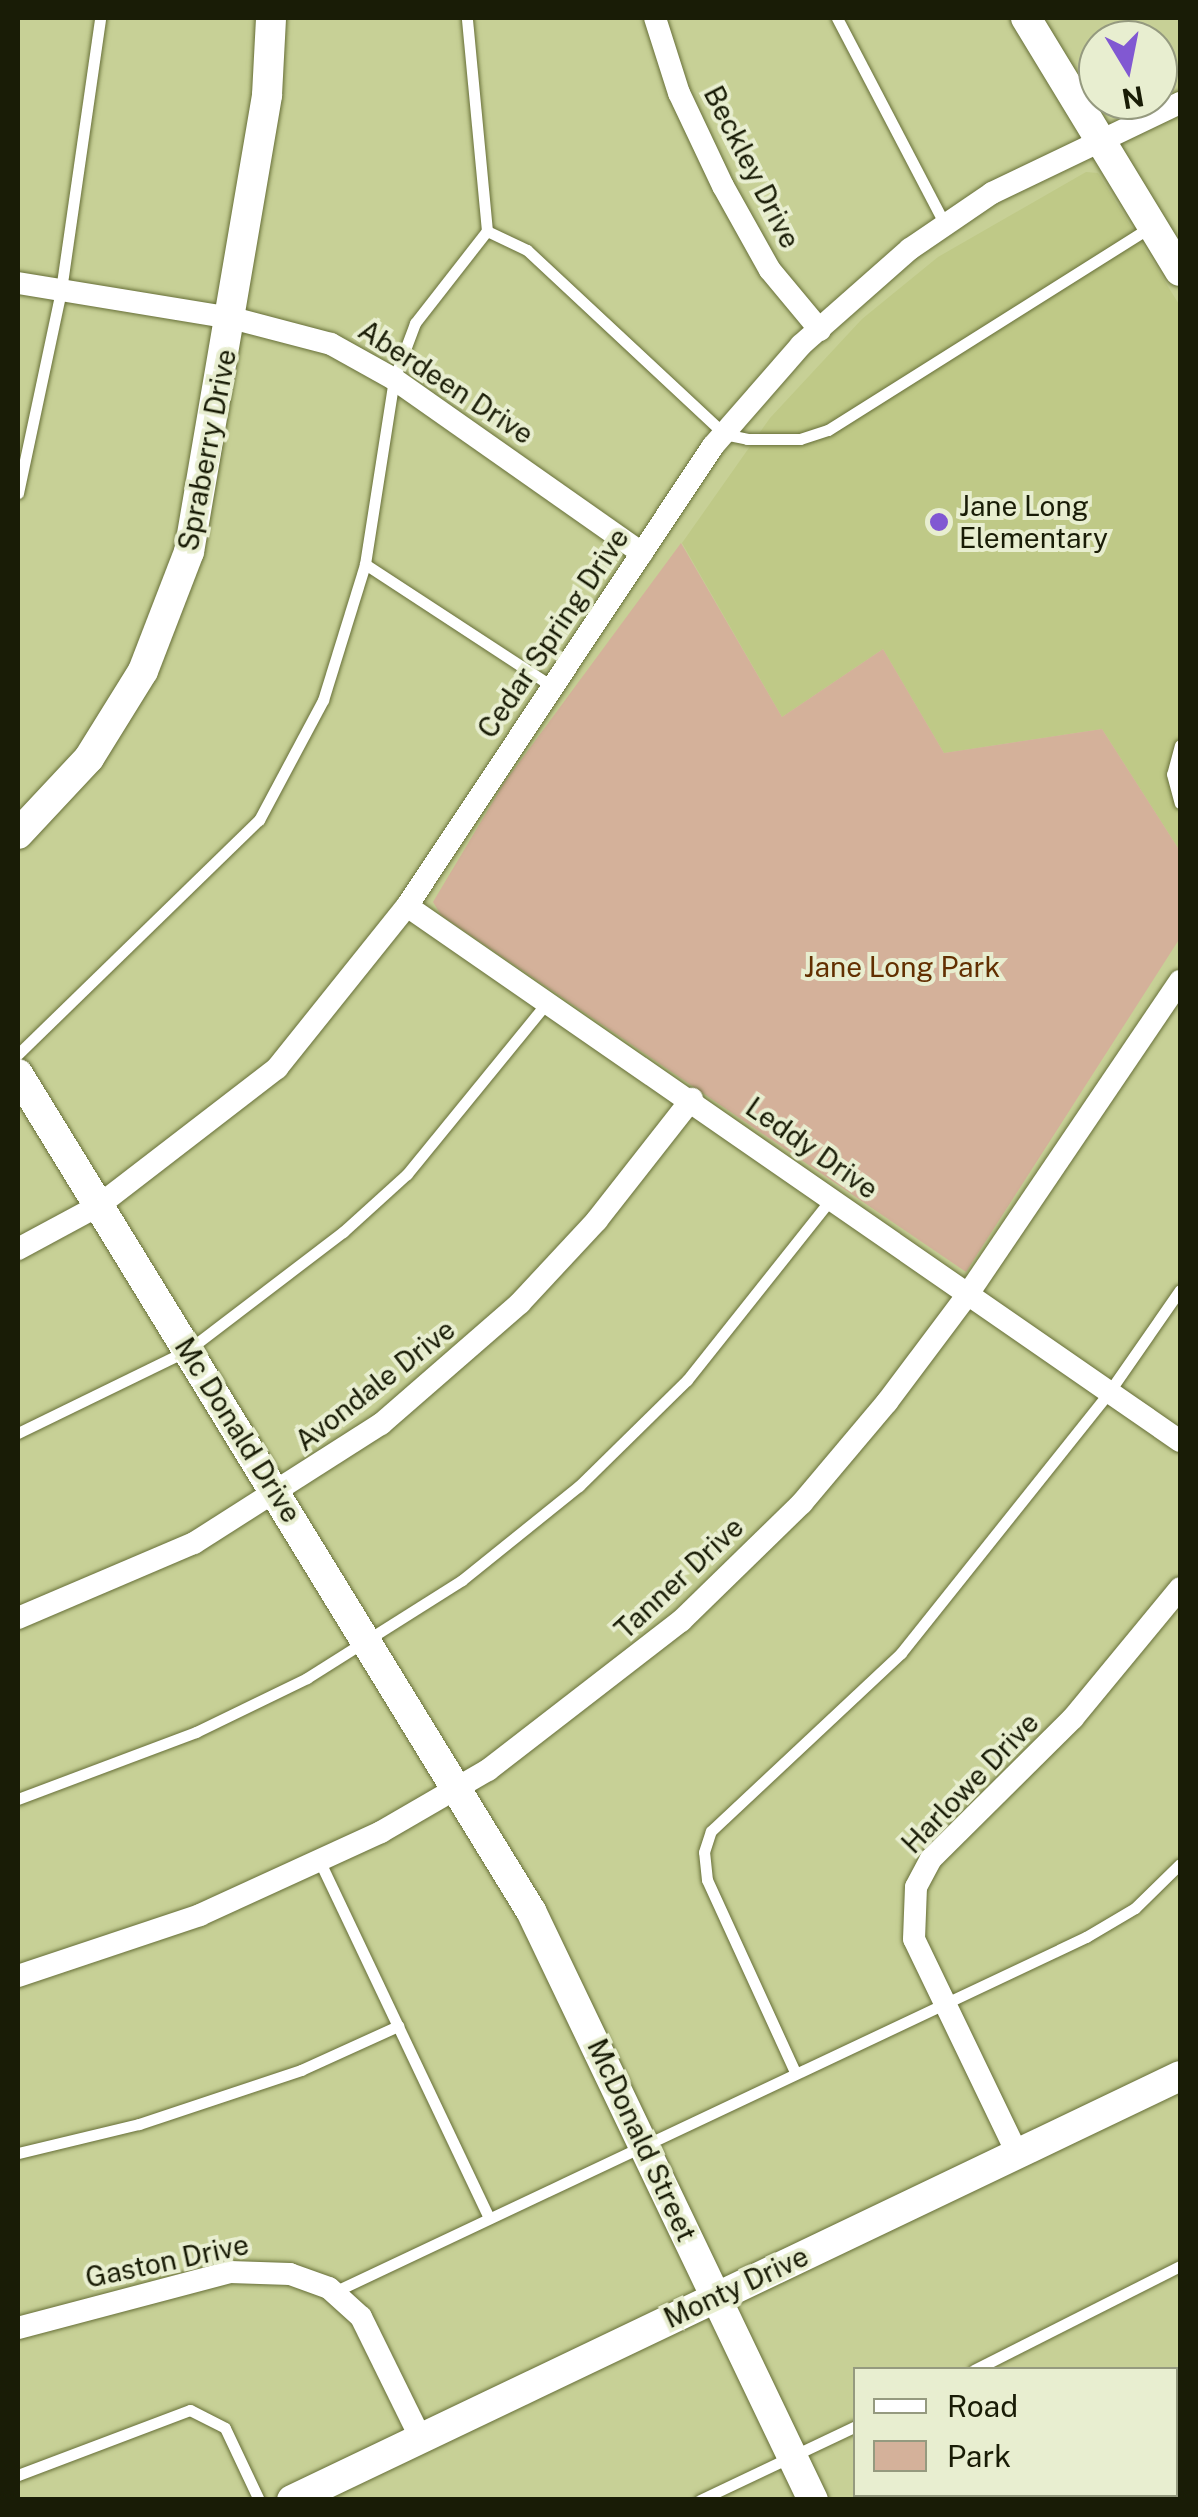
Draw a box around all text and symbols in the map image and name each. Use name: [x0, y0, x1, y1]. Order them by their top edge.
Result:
north arrow: [1078, 20, 1178, 120]
street label: Beckley Drive: [697, 80, 807, 254]
text: N: [1119, 80, 1147, 116]
street label: Aberdeen Drive: [352, 313, 540, 451]
street label: Spraberry Drive: [171, 346, 243, 554]
place label: Jane Long Elementary: [959, 489, 1108, 555]
marker: Jane Long Elementary: [928, 511, 950, 533]
street label: Cedar Spring Drive: [470, 522, 636, 744]
park label: Jane Long Park: [804, 950, 1000, 984]
street label: Leddy Drive: [739, 1090, 885, 1206]
street label: Avondale Drive: [288, 1312, 462, 1458]
street label: Mc Donald Drive: [168, 1331, 308, 1529]
street label: Tanner Drive: [608, 1510, 750, 1646]
street label: Harlowe Drive: [895, 1706, 1045, 1860]
street label: McDonald Street: [580, 2033, 704, 2247]
street label: Gaston Drive: [82, 2227, 252, 2295]
street label: Monty Drive: [658, 2239, 814, 2335]
legend: [853, 2367, 1178, 2497]
text: Road: [947, 2388, 1018, 2424]
text: Park: [947, 2438, 1011, 2474]

